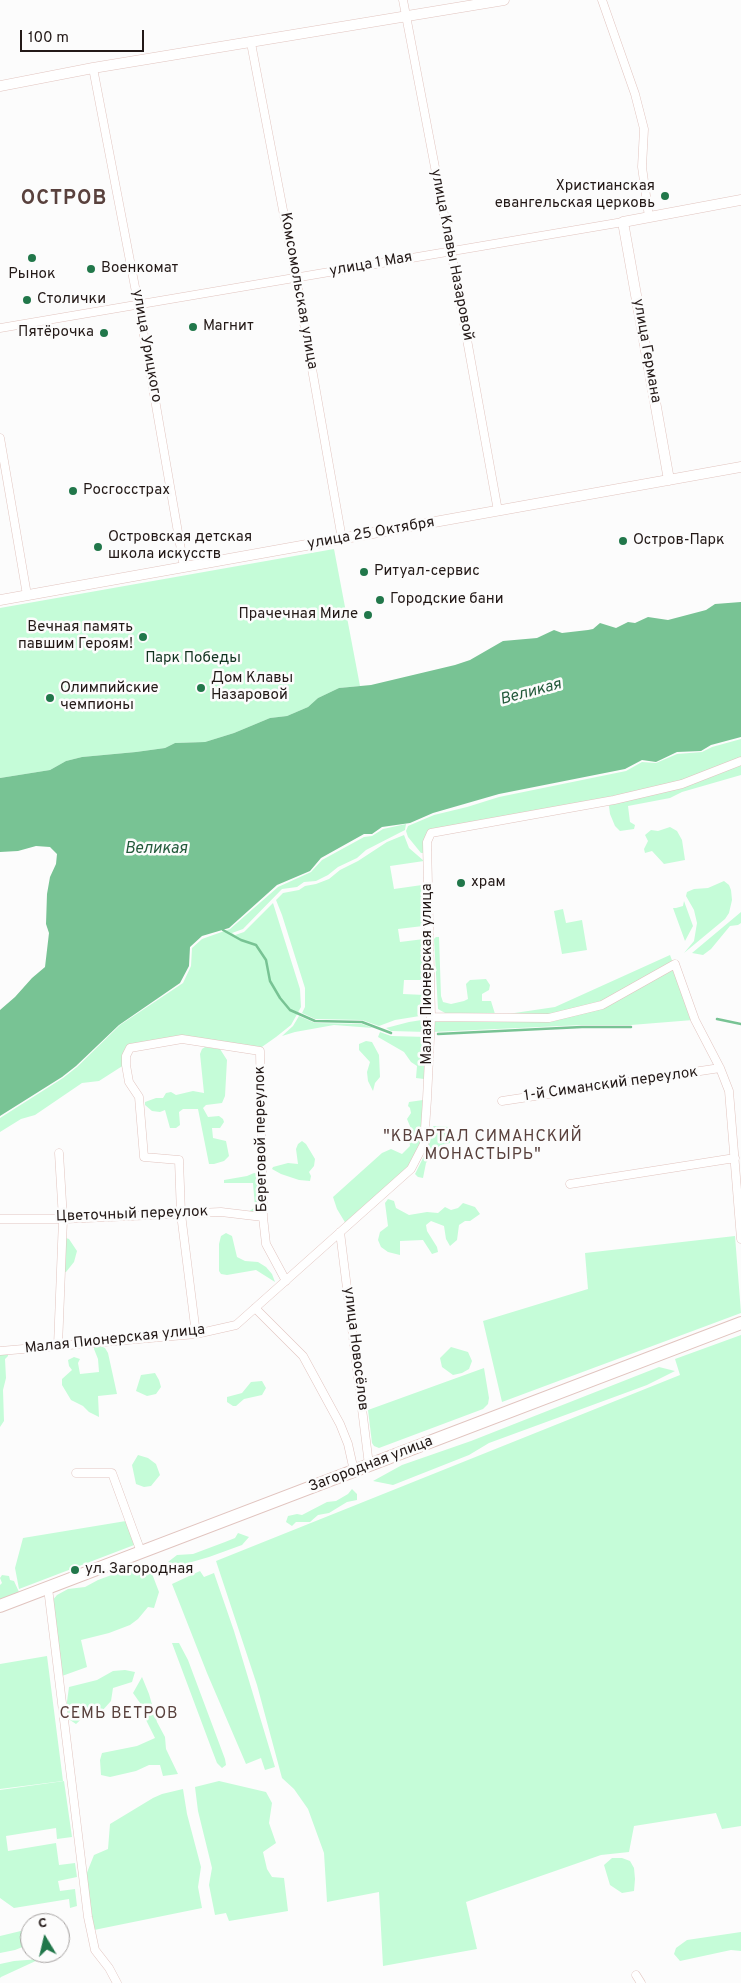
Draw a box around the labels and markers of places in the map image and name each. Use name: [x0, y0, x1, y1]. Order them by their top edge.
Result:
place label: Христианская евангельская церковь: [495, 178, 655, 213]
marker: Христианская евангельская церковь: [659, 190, 671, 202]
marker: Рынок: [26, 252, 38, 264]
place label: Военкомат: [101, 260, 178, 278]
marker: Военкомат: [85, 263, 97, 275]
place label: Рынок: [8, 266, 56, 284]
place label: Столички: [37, 291, 106, 309]
marker: Столички: [21, 294, 33, 306]
place label: Магнит: [203, 318, 254, 336]
marker: Магнит: [187, 321, 199, 333]
place label: Пятёрочка: [18, 324, 94, 342]
marker: Пятёрочка: [98, 327, 110, 339]
place label: Росгосстрах: [83, 482, 170, 500]
marker: Росгосстрах: [67, 485, 79, 497]
place label: Островская детская школа искусств: [108, 529, 252, 564]
place label: Остров-Парк: [633, 532, 725, 550]
marker: Остров-Парк: [617, 535, 629, 547]
marker: Островская детская школа искусств: [92, 541, 104, 553]
place label: Ритуал-сервис: [374, 563, 480, 581]
marker: Ритуал-сервис: [358, 566, 370, 578]
place label: Городские бани: [390, 591, 504, 609]
marker: Городские бани: [374, 594, 386, 606]
place label: Прачечная Миле: [238, 606, 358, 624]
marker: Прачечная Миле: [362, 609, 374, 621]
place label: Вечная память павшим Героям!: [18, 619, 133, 654]
marker: Вечная память павшим Героям!: [137, 631, 149, 643]
place label: Дом Клавы Назаровой: [211, 670, 293, 705]
place label: Олимпийские чемпионы: [60, 680, 159, 715]
marker: Дом Клавы Назаровой: [195, 682, 207, 694]
marker: Олимпийские чемпионы: [44, 692, 56, 704]
place label: храм: [471, 874, 506, 892]
marker: храм: [455, 877, 467, 889]
place label: ул. Загородная: [85, 1561, 193, 1579]
marker: ул. Загородная: [69, 1564, 81, 1576]

